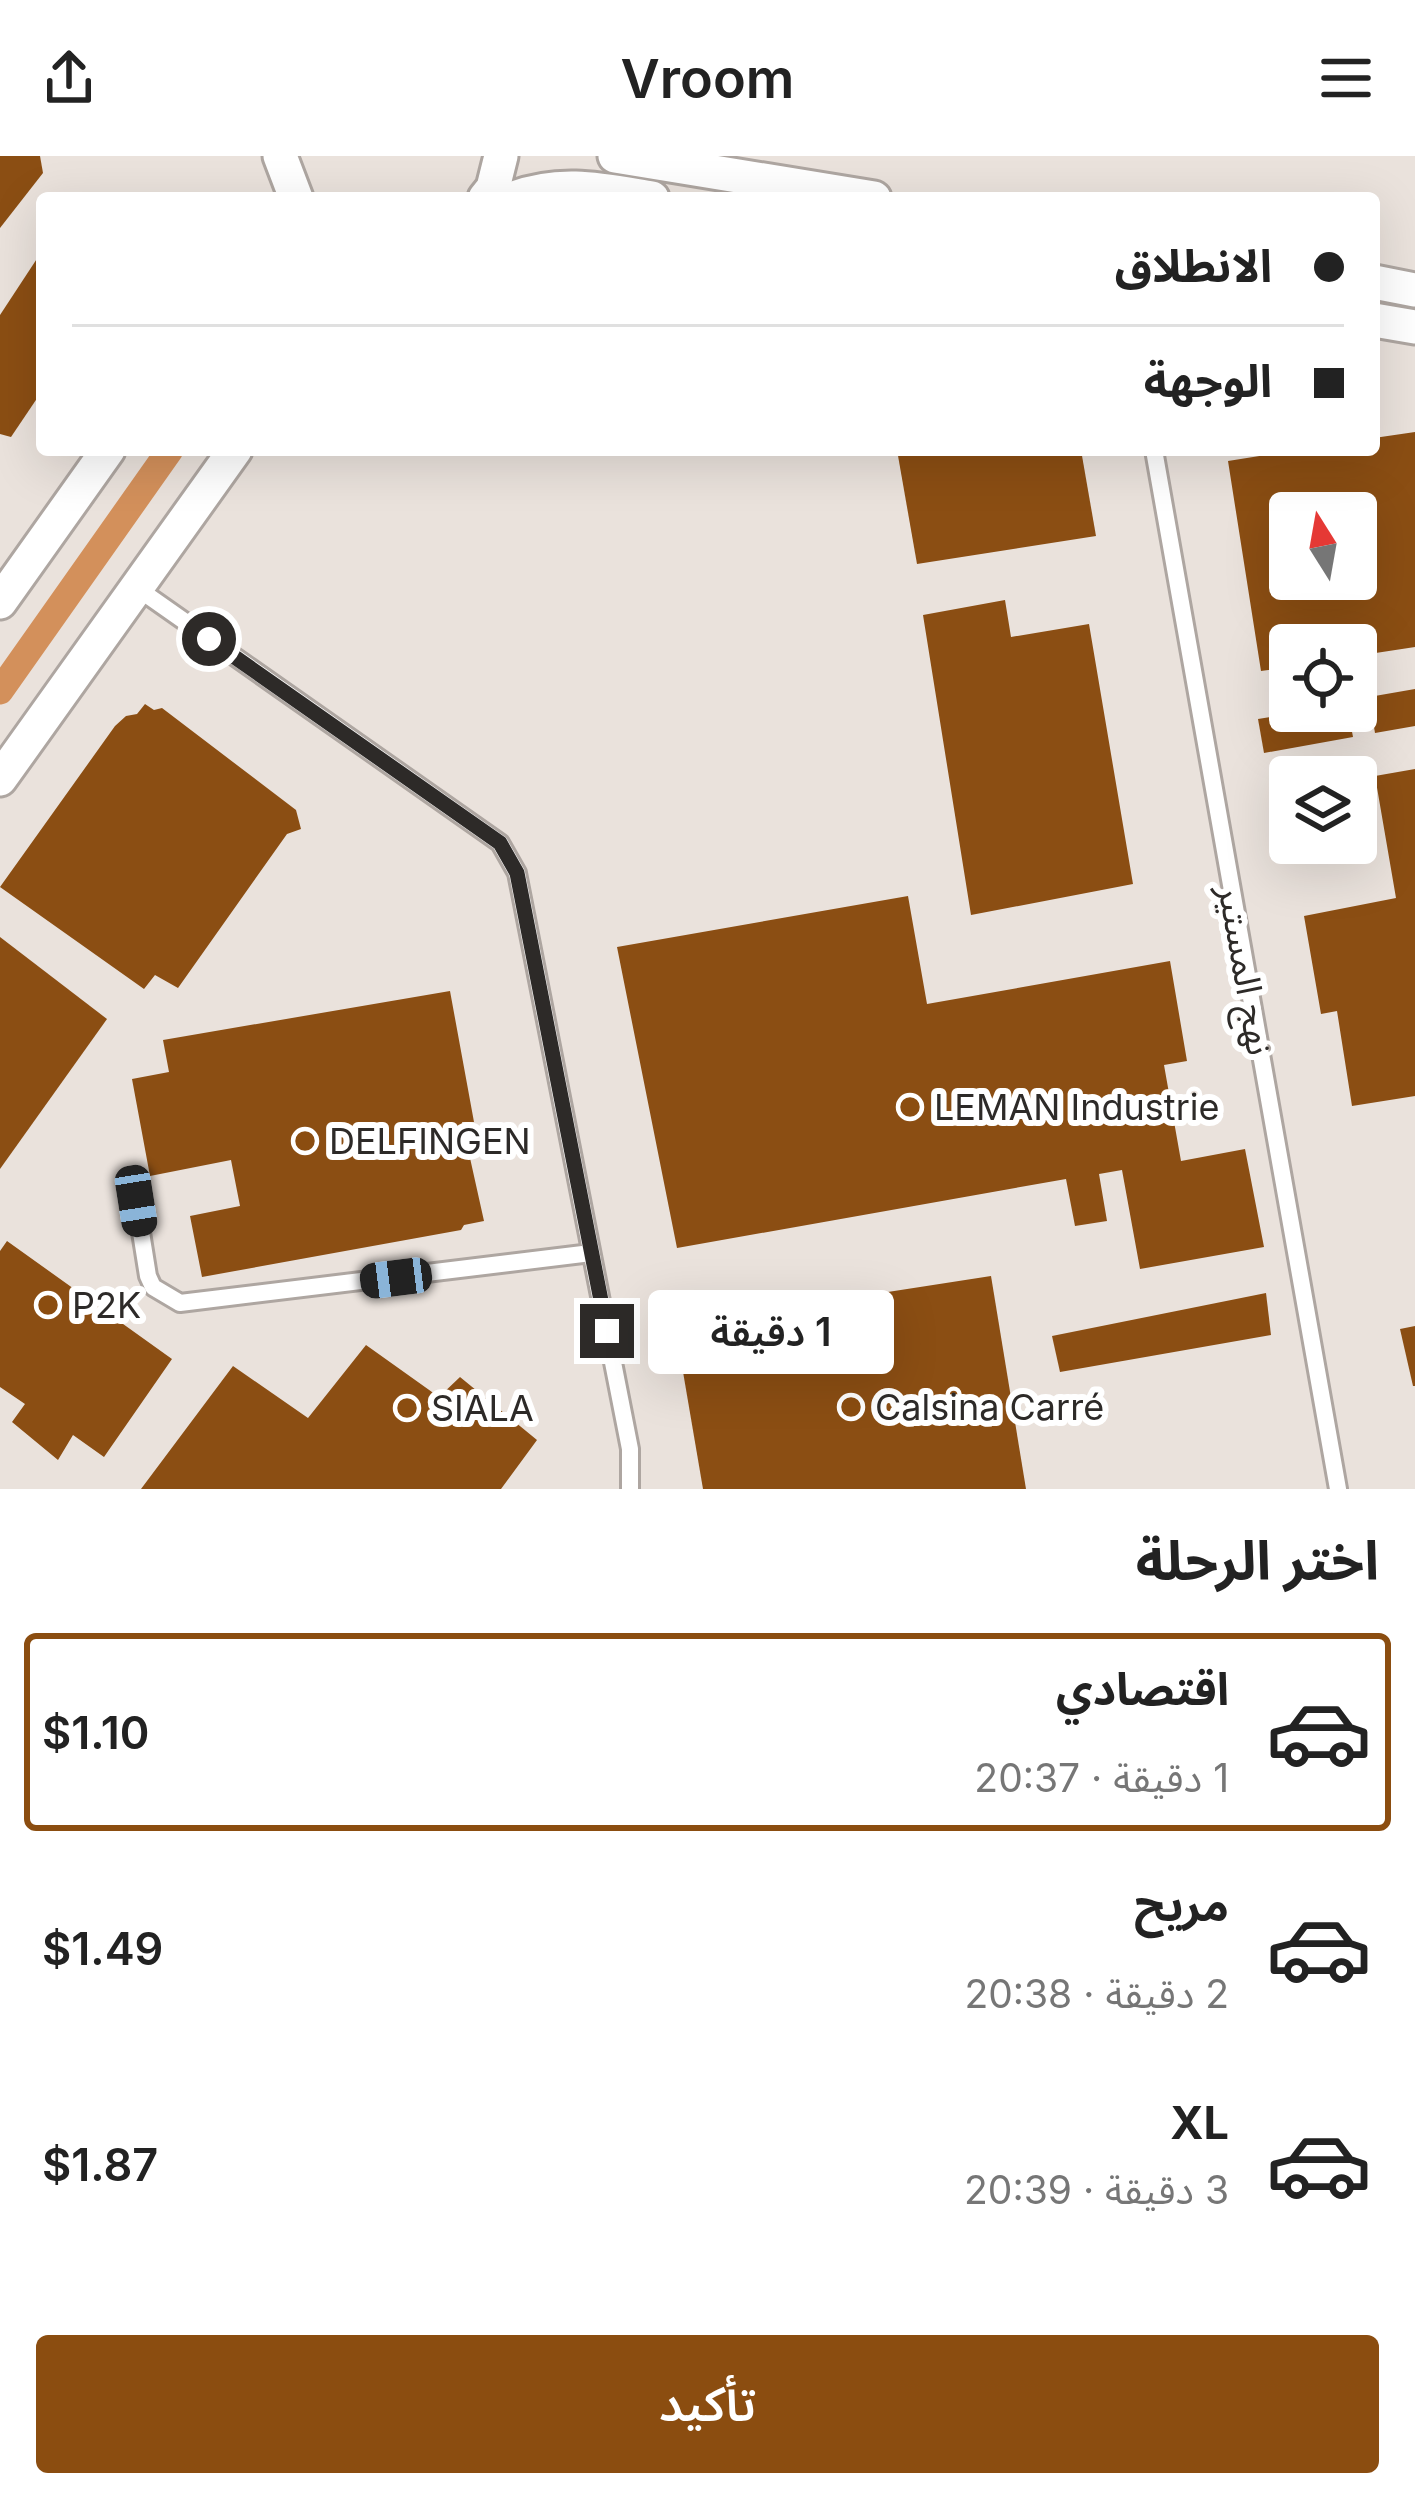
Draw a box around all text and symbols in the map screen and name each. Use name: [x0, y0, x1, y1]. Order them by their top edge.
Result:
icon: share: [36, 45, 102, 111]
icon: menu: [1313, 45, 1379, 111]
text: Vroom: [621, 46, 794, 111]
text: الانطلاق: [1115, 238, 1272, 293]
text: الوجهة: [1144, 353, 1272, 408]
north arrow: [1269, 492, 1377, 600]
map controls: [1269, 492, 1377, 864]
route start: [182, 612, 236, 666]
button: locate: [1269, 624, 1377, 732]
button: layers: [1269, 756, 1377, 864]
street label: نهج المستير: [1204, 881, 1283, 1059]
place label: LEMAN Industrie: [934, 1085, 1219, 1129]
marker: LEMAN Industrie: [897, 1094, 923, 1120]
place label: DELFINGEN: [329, 1119, 531, 1163]
marker: DELFINGEN: [292, 1128, 318, 1154]
car: [113, 1163, 159, 1239]
car: [358, 1256, 434, 1300]
place label: P2K: [72, 1283, 141, 1327]
callout: 1 دقيقة: [649, 1289, 895, 1373]
marker: P2K: [35, 1292, 61, 1318]
route end: [580, 1304, 634, 1358]
text: 1 دقيقة: [711, 1308, 831, 1355]
place label: Calsina Carré: [875, 1385, 1104, 1429]
place label: SIALA: [431, 1386, 534, 1430]
marker: Calsina Carré: [838, 1394, 864, 1420]
marker: SIALA: [394, 1395, 420, 1421]
text: اختر الرحلة: [1136, 1528, 1379, 1593]
text: اقتصادي: [1056, 1661, 1229, 1716]
icon: car: [1265, 1678, 1373, 1786]
text: $1.10: [42, 1705, 149, 1760]
text: 1 دقيقة · 20:37: [974, 1754, 1229, 1801]
text: مريح: [1134, 1877, 1229, 1932]
icon: car: [1265, 1894, 1373, 2002]
text: $1.49: [42, 1921, 163, 1976]
text: 2 دقيقة · 20:38: [964, 1970, 1229, 2017]
text: XL: [1170, 2095, 1229, 2150]
icon: car: [1265, 2110, 1373, 2218]
text: $1.87: [42, 2137, 158, 2192]
text: 3 دقيقة · 20:39: [964, 2166, 1229, 2213]
button: تأكيد: [36, 2335, 1379, 2473]

